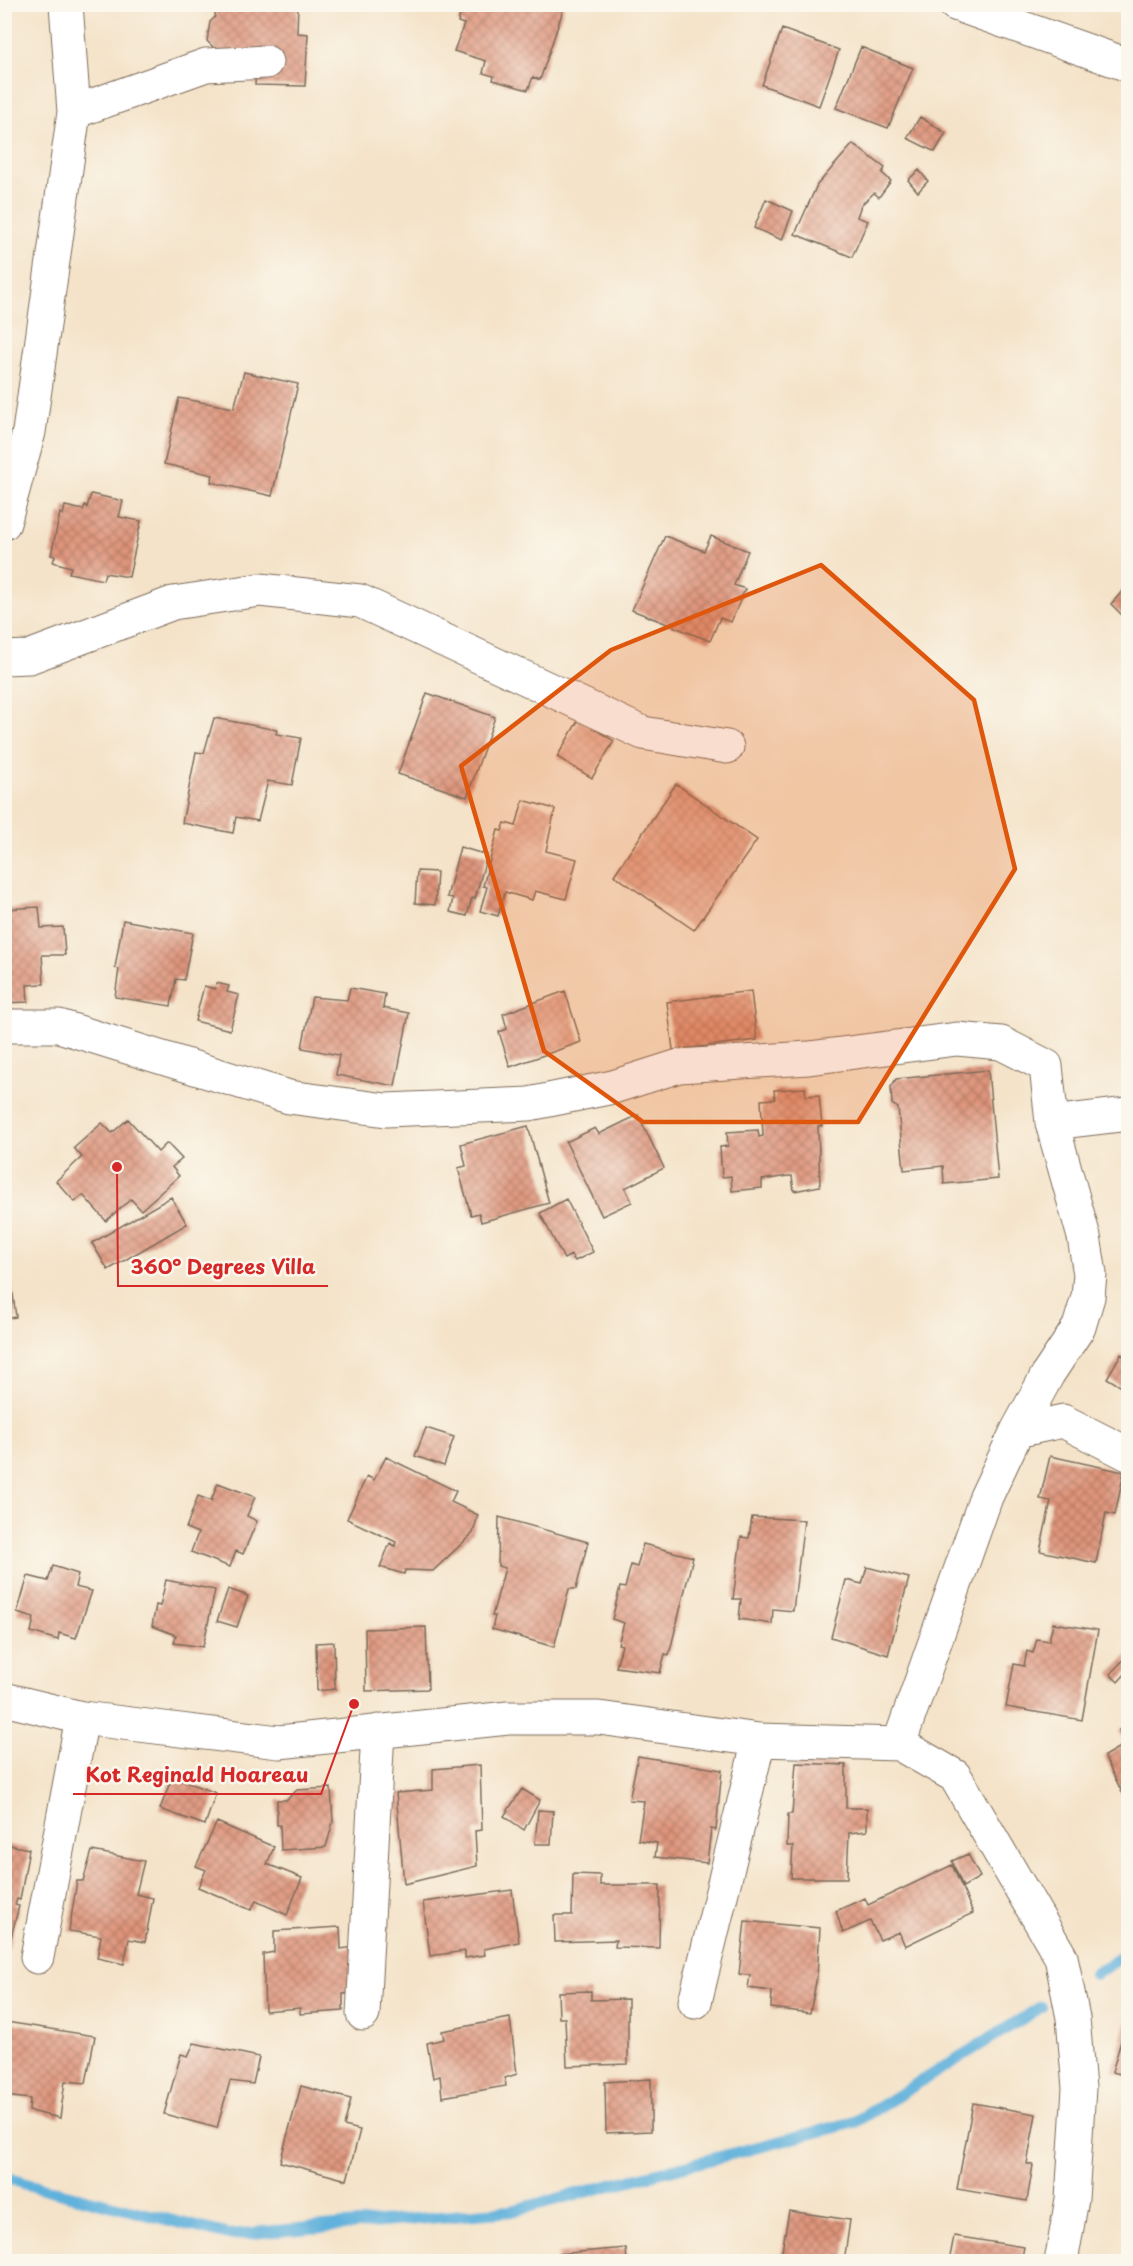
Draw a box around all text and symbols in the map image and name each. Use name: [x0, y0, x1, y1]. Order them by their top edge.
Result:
callout: 360° Degrees Villa: [118, 1248, 328, 1286]
text: 360° Degrees Villa: [130, 1251, 316, 1281]
callout: Kot Reginald Hoareau: [73, 1756, 321, 1794]
text: Kot Reginald Hoareau: [86, 1759, 308, 1789]

